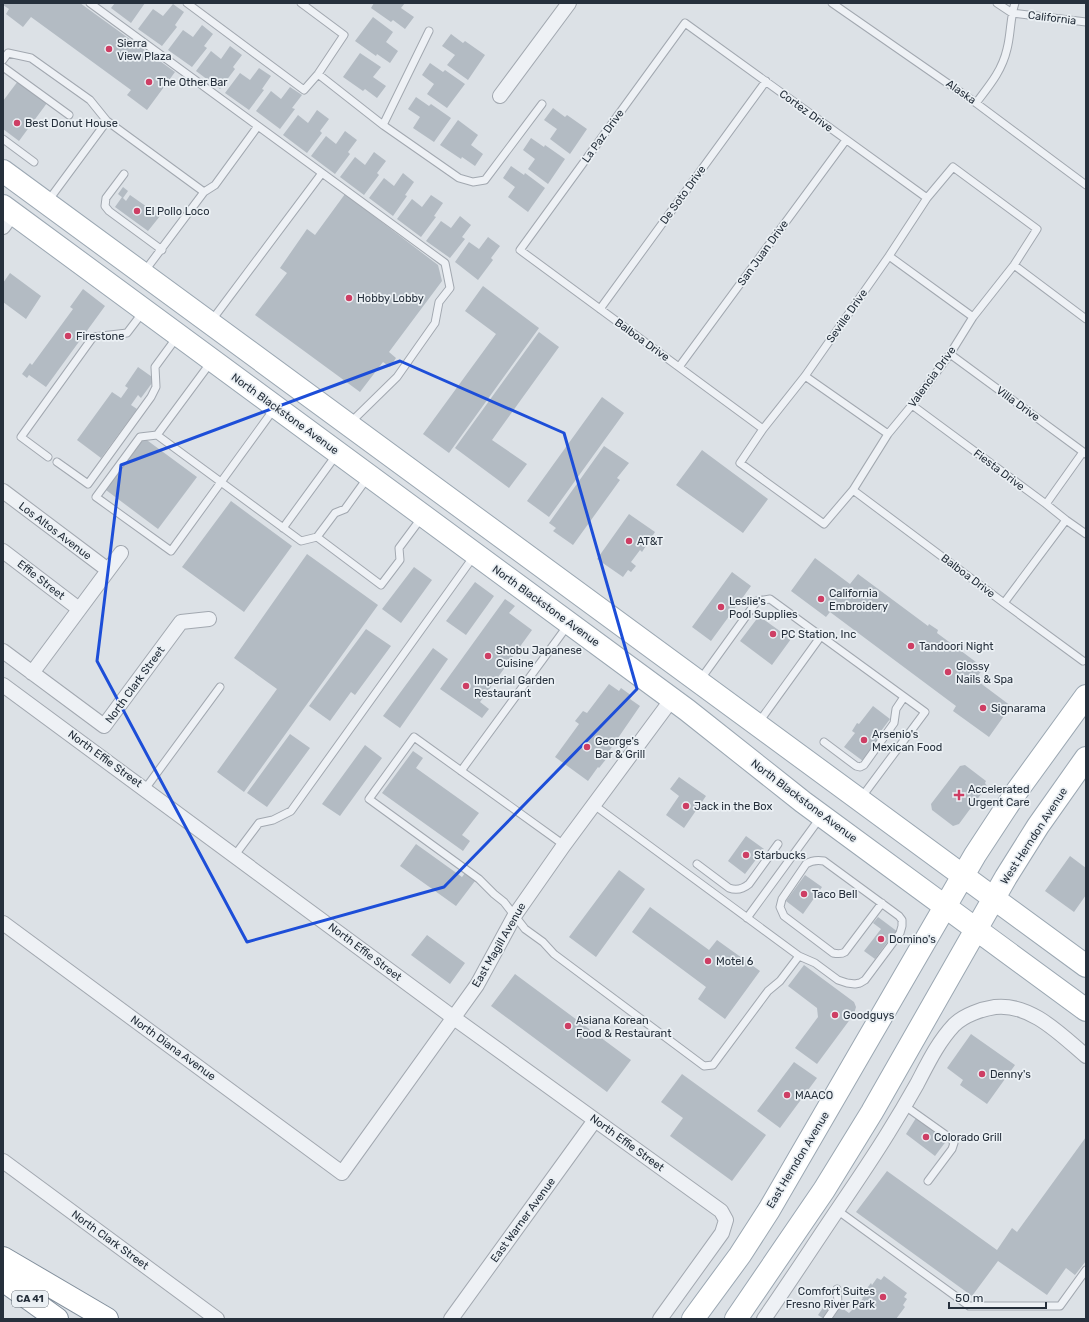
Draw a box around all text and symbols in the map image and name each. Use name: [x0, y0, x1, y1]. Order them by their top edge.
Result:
street label: California: [1027, 9, 1077, 27]
place label: Sierra View Plaza: [117, 37, 172, 63]
marker: Sierra View Plaza: [104, 44, 114, 54]
place label: The Other Bar: [157, 76, 228, 89]
marker: The Other Bar: [144, 77, 154, 87]
street label: Alaska: [944, 77, 978, 107]
street label: Cortez Drive: [777, 87, 835, 135]
street label: La Paz Drive: [579, 107, 627, 165]
place label: Best Donut House: [25, 117, 118, 130]
marker: Best Donut House: [12, 118, 22, 128]
street label: De Soto Drive: [657, 163, 709, 227]
place label: El Pollo Loco: [145, 205, 209, 218]
marker: El Pollo Loco: [132, 206, 142, 216]
street label: San Juan Drive: [735, 218, 791, 288]
street label: Seville Drive: [824, 287, 870, 345]
place label: Hobby Lobby: [357, 292, 424, 305]
marker: Hobby Lobby: [344, 293, 354, 303]
street label: Balboa Drive: [612, 316, 672, 364]
place label: Firestone: [76, 330, 124, 343]
marker: Firestone: [63, 331, 73, 341]
street label: Valencia Drive: [906, 344, 958, 410]
street label: North Blackstone Avenue: [229, 371, 341, 457]
street label: Villa Drive: [994, 384, 1042, 424]
street label: Fiesta Drive: [971, 447, 1027, 493]
street label: Los Altos Avenue: [16, 499, 94, 563]
place label: AT&T: [637, 535, 664, 548]
marker: AT&T: [624, 536, 634, 546]
street label: Balboa Drive: [938, 551, 998, 601]
street label: Effie Street: [15, 557, 68, 603]
street label: North Blackstone Avenue: [490, 563, 602, 649]
place label: California Embroidery: [829, 587, 888, 613]
marker: California Embroidery: [816, 594, 826, 604]
place label: Leslie's Pool Supplies: [729, 595, 798, 621]
marker: Leslie's Pool Supplies: [716, 602, 726, 612]
place label: PC Station, Inc: [781, 628, 856, 641]
marker: PC Station, Inc: [768, 629, 778, 639]
place label: Tandoori Night: [919, 640, 994, 653]
marker: Tandoori Night: [906, 641, 916, 651]
street label: North Clark Street: [103, 643, 168, 726]
place label: Shobu Japanese Cuisine: [496, 644, 582, 670]
marker: Shobu Japanese Cuisine: [483, 651, 493, 661]
place label: Glossy Nails & Spa: [956, 660, 1013, 686]
marker: Glossy Nails & Spa: [943, 667, 953, 677]
place label: Imperial Garden Restaurant: [474, 674, 555, 700]
marker: Imperial Garden Restaurant: [461, 681, 471, 691]
place label: Signarama: [991, 702, 1046, 715]
marker: Signarama: [978, 703, 988, 713]
street label: North Effie Street: [65, 728, 145, 791]
place label: Arsenio's Mexican Food: [872, 728, 942, 754]
place label: George's Bar & Grill: [595, 735, 645, 761]
marker: Arsenio's Mexican Food: [859, 735, 869, 745]
marker: George's Bar & Grill: [582, 742, 592, 752]
street label: North Blackstone Avenue: [748, 757, 860, 845]
place label: Accelerated Urgent Care: [968, 783, 1030, 809]
street label: West Herndon Avenue: [998, 785, 1070, 887]
marker: Accelerated Urgent Care: [953, 789, 965, 801]
place label: Jack in the Box: [694, 800, 772, 813]
marker: Jack in the Box: [681, 801, 691, 811]
place label: Starbucks: [754, 849, 806, 862]
marker: Starbucks: [741, 850, 751, 860]
place label: Taco Bell: [812, 888, 857, 901]
marker: Taco Bell: [799, 889, 809, 899]
street label: East Magill Avenue: [469, 900, 529, 990]
street label: North Effie Street: [326, 920, 405, 984]
place label: Domino's: [889, 933, 936, 946]
marker: Domino's: [876, 934, 886, 944]
place label: Motel 6: [716, 955, 754, 968]
marker: Motel 6: [703, 956, 713, 966]
place label: Goodguys: [843, 1009, 895, 1022]
marker: Goodguys: [830, 1010, 840, 1020]
street label: North Diana Avenue: [128, 1013, 218, 1083]
place label: Asiana Korean Food & Restaurant: [576, 1014, 672, 1040]
marker: Asiana Korean Food & Restaurant: [563, 1021, 573, 1031]
place label: Denny's: [990, 1068, 1031, 1081]
marker: Denny's: [977, 1069, 987, 1079]
place label: MAACO: [795, 1089, 833, 1102]
marker: MAACO: [782, 1090, 792, 1100]
street label: East Herndon Avenue: [764, 1109, 832, 1211]
street label: North Effie Street: [587, 1112, 667, 1175]
place label: Colorado Grill: [934, 1131, 1002, 1144]
marker: Colorado Grill: [921, 1132, 931, 1142]
street label: East Warner Avenue: [488, 1175, 558, 1265]
street label: North Clark Street: [69, 1208, 152, 1273]
scale bar: [949, 1284, 1046, 1310]
place label: Comfort Suites Fresno River Park: [786, 1285, 875, 1311]
road number: CA 41: [12, 1291, 48, 1307]
text: 50 m: [955, 1291, 983, 1305]
marker: Comfort Suites Fresno River Park: [878, 1292, 888, 1302]

